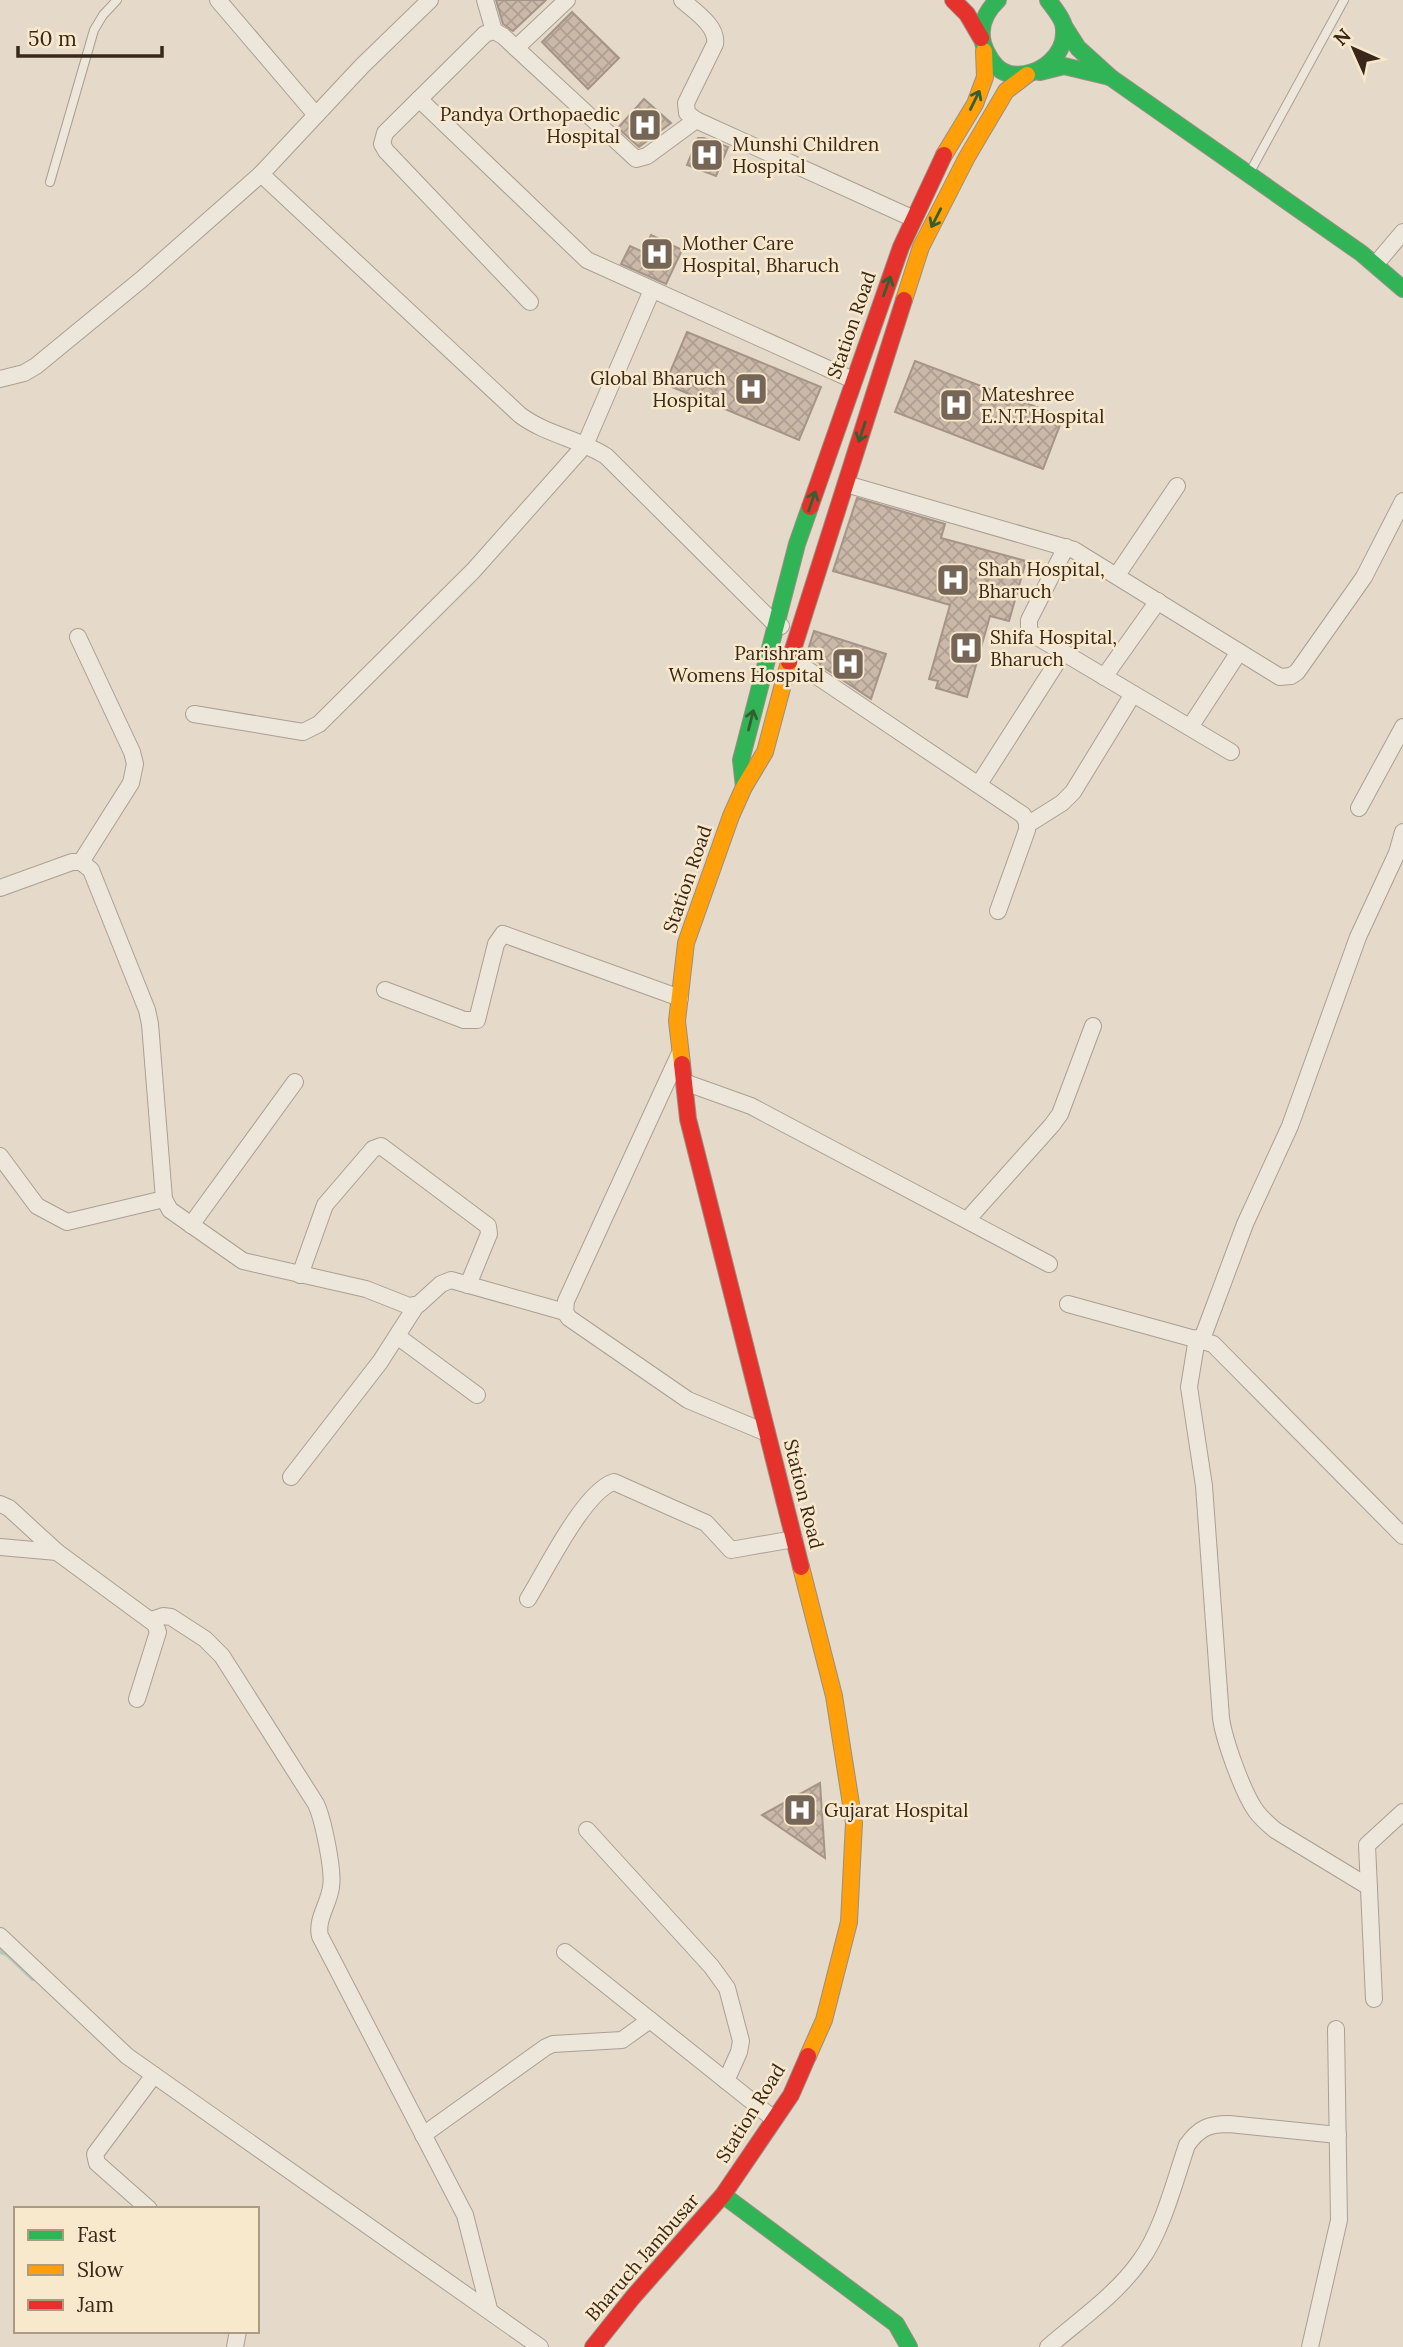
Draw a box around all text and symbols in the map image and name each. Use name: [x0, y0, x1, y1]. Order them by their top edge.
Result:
scale bar: [18, 14, 161, 58]
north arrow: [1319, 14, 1389, 84]
text: N: [1328, 23, 1356, 51]
text: 50 m: [28, 25, 77, 52]
one-way arrow: [969, 90, 982, 111]
place label: Pandya Orthopaedic Hospital: [440, 102, 620, 148]
hospital icon: Pandya Orthopaedic Hospital: [626, 106, 664, 144]
place label: Munshi Children Hospital: [732, 132, 879, 178]
hospital icon: Munshi Children Hospital: [688, 136, 726, 174]
one-way arrow: [929, 207, 943, 227]
place label: Mother Care Hospital, Bharuch: [682, 231, 839, 277]
hospital icon: Mother Care Hospital, Bharuch: [638, 235, 676, 273]
street label: Station Road: [821, 268, 881, 382]
one-way arrow: [881, 276, 894, 298]
place label: Global Bharuch Hospital: [590, 366, 726, 412]
hospital icon: Global Bharuch Hospital: [732, 370, 770, 408]
place label: Mateshree E.N.T.Hospital: [981, 382, 1104, 428]
hospital icon: Mateshree E.N.T.Hospital: [937, 386, 975, 424]
one-way arrow: [855, 421, 867, 443]
one-way arrow: [807, 491, 819, 513]
place label: Shah Hospital, Bharuch: [978, 557, 1105, 603]
hospital icon: Shah Hospital, Bharuch: [934, 561, 972, 599]
place label: Shifa Hospital, Bharuch: [990, 625, 1117, 671]
hospital icon: Shifa Hospital, Bharuch: [947, 629, 985, 667]
place label: Parishram Womens Hospital: [668, 641, 824, 687]
hospital icon: Parishram Womens Hospital: [829, 645, 867, 683]
one-way arrow: [745, 709, 758, 732]
street label: Station Road: [657, 822, 717, 936]
street label: Station Road: [779, 1437, 829, 1551]
hospital icon: Gujarat Hospital: [781, 1791, 819, 1829]
place label: Gujarat Hospital: [824, 1798, 968, 1822]
street label: Station Road: [710, 2059, 790, 2167]
street label: Bharuch Jambusar: [580, 2188, 705, 2326]
legend: [14, 2207, 259, 2333]
text: Fast: [77, 2221, 117, 2248]
text: Slow: [77, 2256, 124, 2283]
text: Jam: [76, 2291, 114, 2318]

